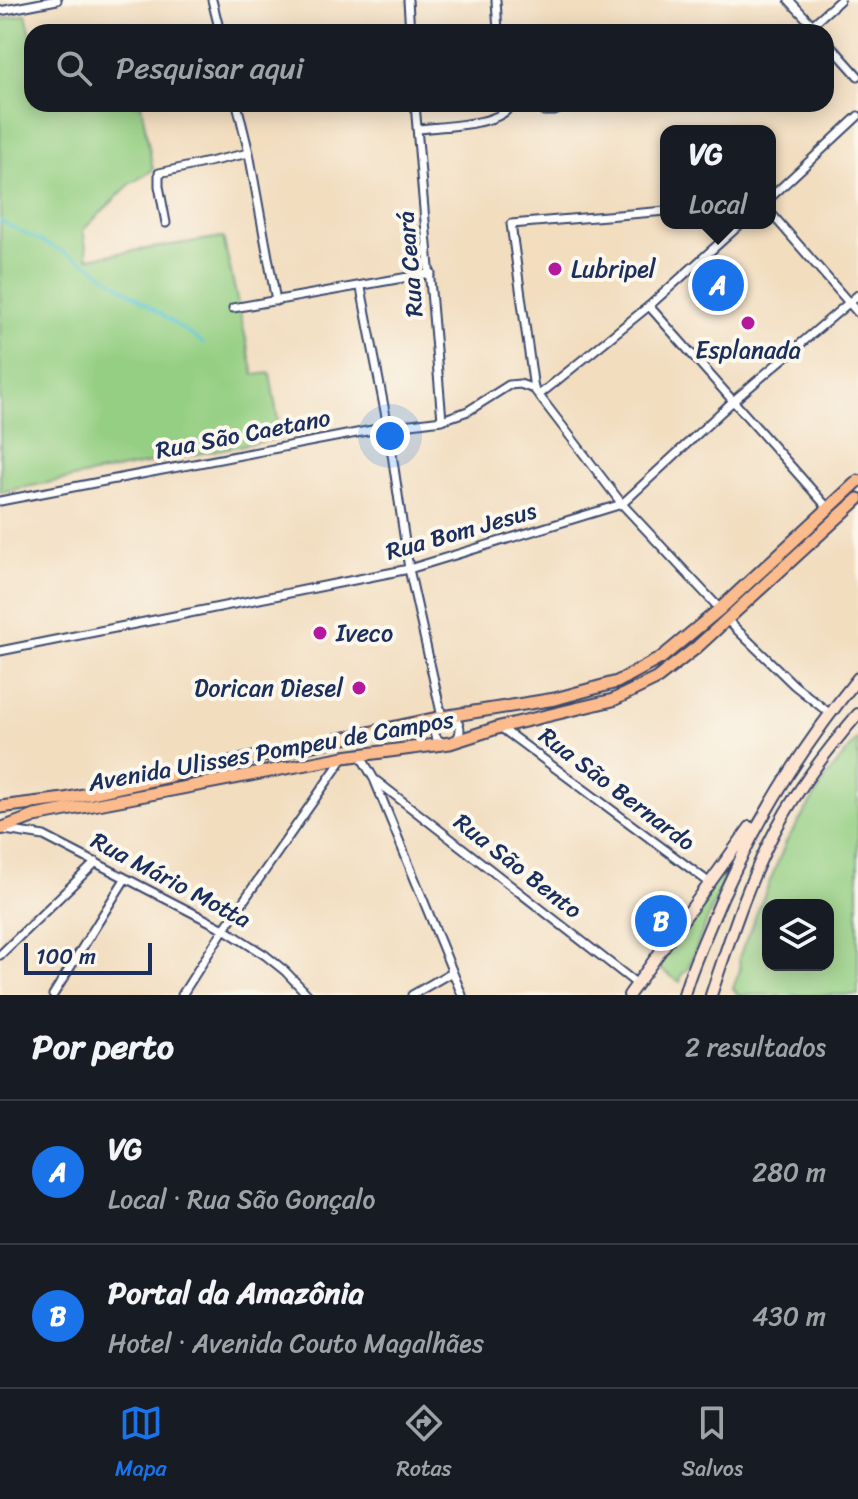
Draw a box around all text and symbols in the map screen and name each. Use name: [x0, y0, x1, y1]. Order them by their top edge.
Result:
search box: [24, 24, 834, 112]
text: Pesquisar aqui: [116, 41, 304, 95]
icon: search: [52, 46, 96, 90]
popup: [660, 125, 776, 229]
text: VG: [689, 127, 723, 181]
text: Local: [689, 181, 747, 227]
street label: Rua Ceará: [384, 209, 436, 319]
place label: Lubripel: [571, 248, 657, 290]
pin: A: [692, 255, 744, 315]
marker: Lubripel: [546, 260, 564, 278]
marker: Esplanada: [739, 314, 757, 332]
place label: Esplanada: [695, 329, 801, 371]
street label: Rua São Caetano: [152, 396, 334, 472]
your location: [370, 416, 410, 456]
street label: Rua Bom Jesus: [381, 489, 541, 573]
place label: Iveco: [335, 612, 393, 654]
marker: Iveco: [311, 624, 329, 642]
place label: Dorican Diesel: [194, 667, 344, 709]
marker: Dorican Diesel: [350, 679, 368, 697]
street label: Avenida Ulisses Pompeu de Campos: [84, 698, 458, 804]
street label: Rua São Bernardo: [529, 716, 705, 862]
street label: Rua São Bento: [444, 802, 592, 930]
street label: Rua Mário Motta: [83, 820, 259, 940]
pin: B: [635, 891, 687, 951]
map controls: [762, 899, 834, 971]
button: layers: [762, 899, 834, 971]
text: 100 m: [36, 937, 96, 976]
scale bar: [24, 939, 152, 975]
text: Por perto: [32, 1017, 174, 1077]
text: 2 resultados: [685, 1024, 826, 1070]
text: VG: [108, 1122, 142, 1176]
text: A: [49, 1149, 67, 1195]
text: 280 m: [752, 1149, 826, 1195]
text: Local · Rua São Gonçalo: [108, 1176, 375, 1222]
text: Portal da Amazônia: [108, 1266, 364, 1320]
text: B: [50, 1293, 66, 1339]
text: 430 m: [752, 1293, 826, 1339]
text: Hotel · Avenida Couto Magalhães: [108, 1320, 484, 1366]
tab: Mapa: [115, 1401, 167, 1488]
tab: Rotas: [396, 1401, 452, 1488]
tab: Salvos: [682, 1401, 743, 1488]

